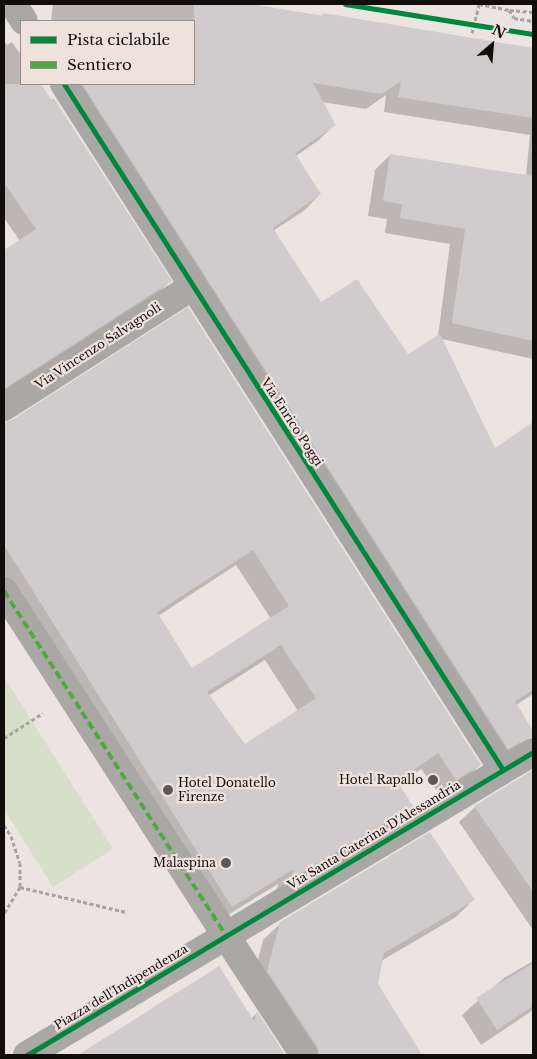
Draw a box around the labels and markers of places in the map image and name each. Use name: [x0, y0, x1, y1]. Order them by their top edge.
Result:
place label: Hotel Rapallo: [339, 773, 423, 787]
marker: Hotel Rapallo: [427, 774, 439, 786]
place label: Hotel Donatello Firenze: [178, 776, 276, 804]
marker: Hotel Donatello Firenze: [162, 784, 174, 796]
place label: Malaspina: [153, 856, 216, 870]
marker: Malaspina: [220, 857, 232, 869]

